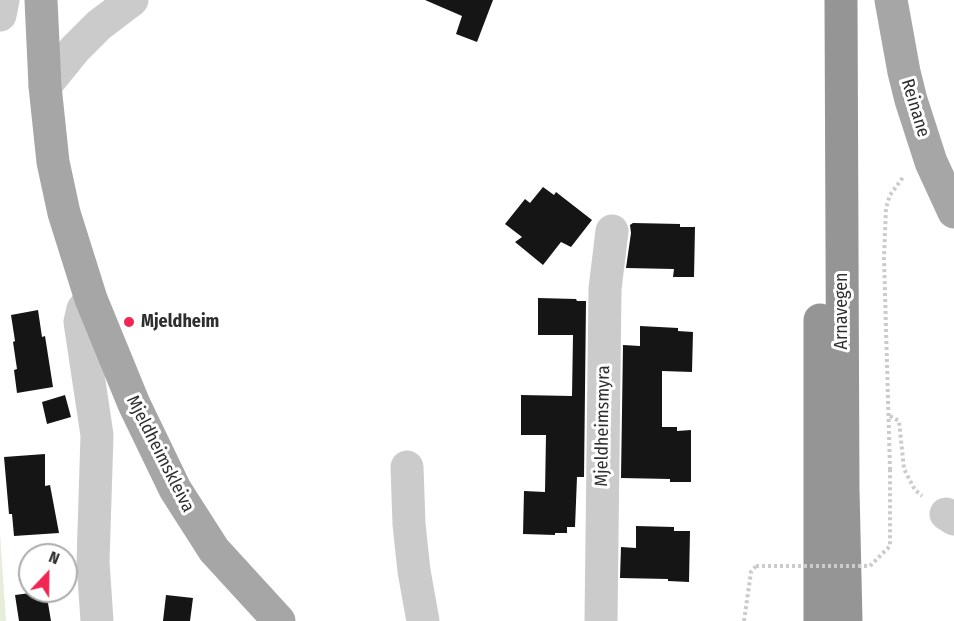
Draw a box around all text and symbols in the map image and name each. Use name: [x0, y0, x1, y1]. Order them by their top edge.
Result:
street label: Reinane: [896, 76, 934, 140]
street label: Arnavegen: [831, 272, 853, 350]
place label: Mjeldheim: [141, 311, 219, 333]
marker: Mjeldheim: [122, 315, 136, 329]
street label: Mjeldheimsmyra: [591, 365, 615, 487]
street label: Mjeldheimskleiva: [121, 392, 199, 516]
north arrow: [18, 543, 78, 603]
text: N: [46, 547, 62, 568]

